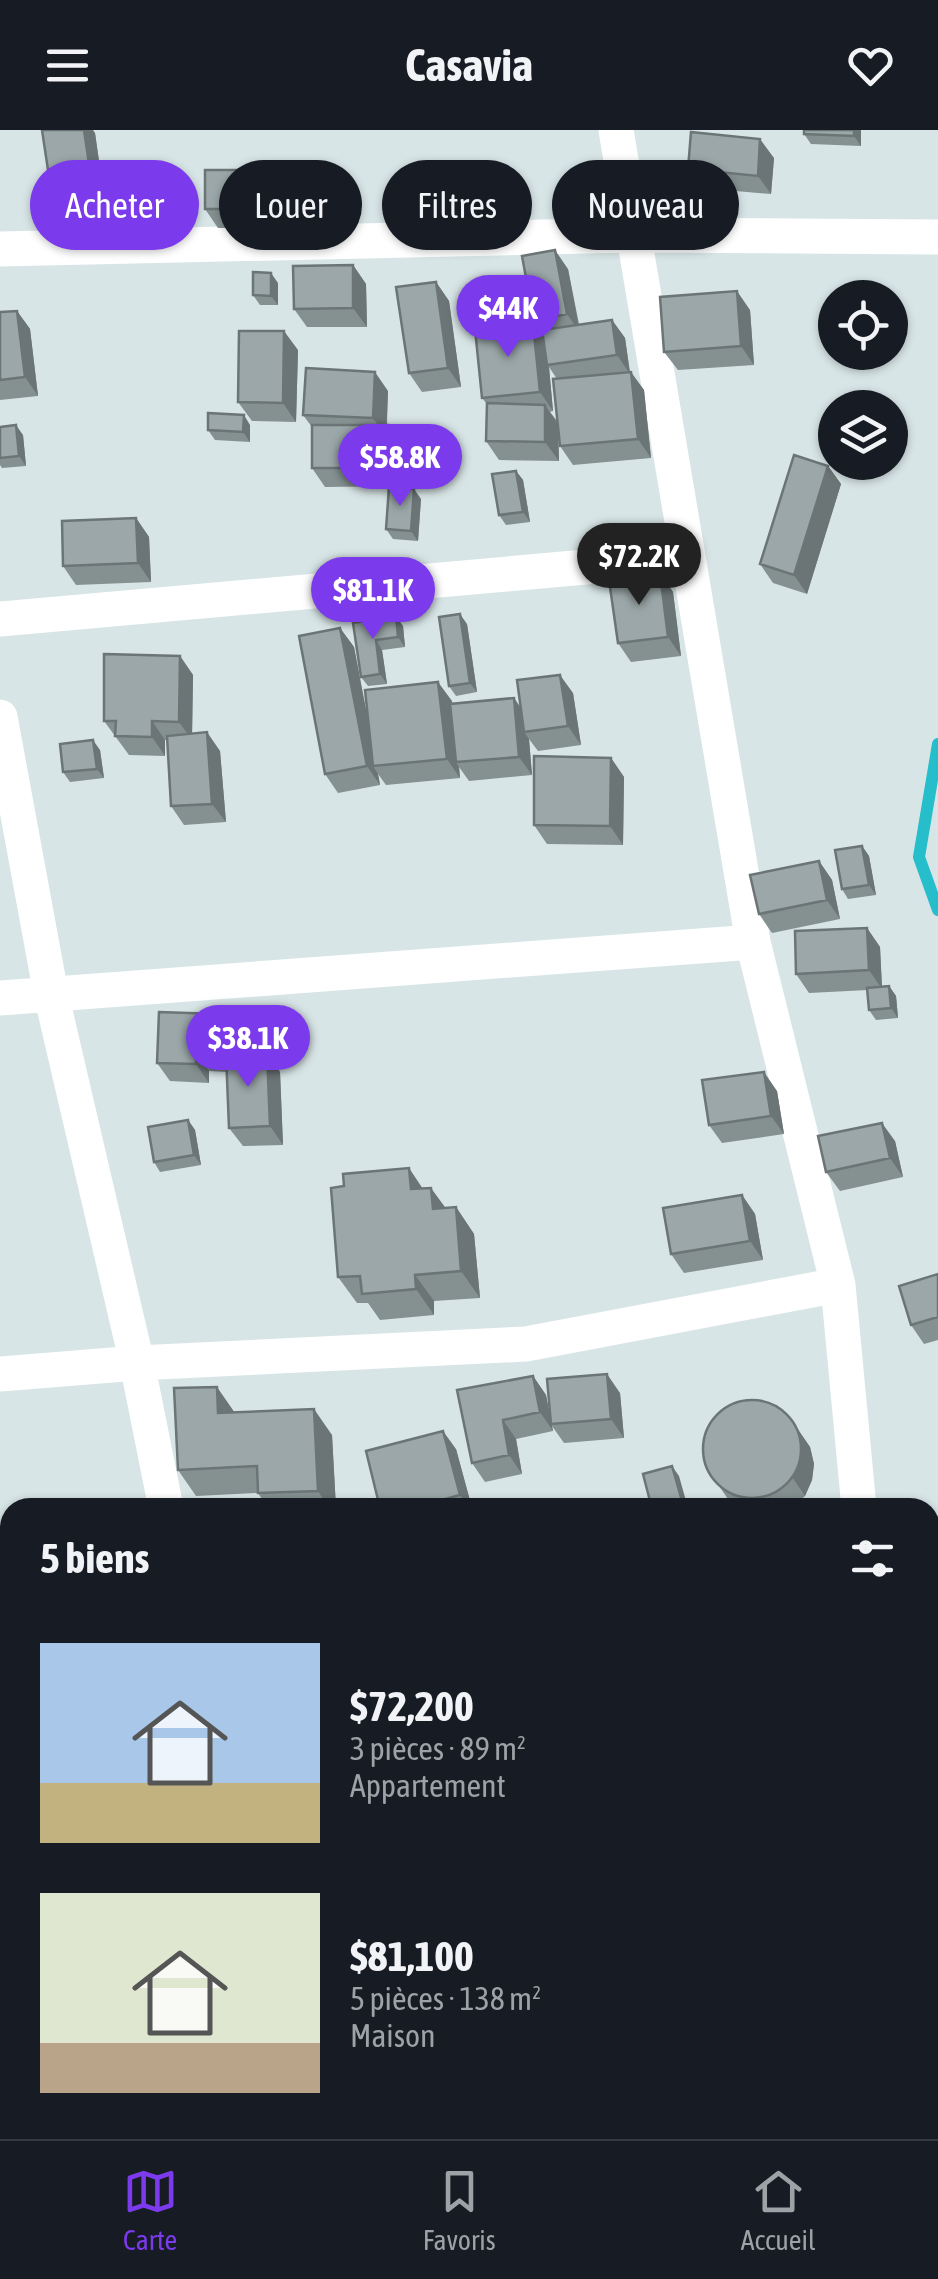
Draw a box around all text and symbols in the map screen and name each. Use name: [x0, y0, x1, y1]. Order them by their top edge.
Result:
icon: menu: [40, 38, 95, 93]
icon: heart: [843, 38, 898, 93]
text: Casavia: [405, 39, 533, 91]
chip: Acheter: [30, 160, 199, 250]
chip: Louer: [219, 160, 362, 250]
chip: Filtres: [382, 160, 532, 250]
chip: Nouveau: [552, 160, 739, 250]
pin: $44K: [449, 275, 567, 360]
map controls: [818, 280, 908, 480]
button: locate: [818, 280, 908, 370]
text: $44K: [478, 289, 538, 326]
button: layers: [818, 390, 908, 480]
pin: $58.8K: [319, 424, 481, 509]
text: $58.8K: [360, 438, 440, 475]
pin: $72.2K: [558, 523, 720, 608]
text: $72.2K: [599, 537, 679, 574]
pin: $81.1K: [292, 557, 454, 642]
text: $81.1K: [333, 571, 413, 608]
pin: $38.1K: [167, 1005, 329, 1090]
text: $38.1K: [208, 1019, 288, 1056]
icon: filters: [845, 1531, 900, 1586]
text: 5 biens: [40, 1534, 149, 1582]
text: $72,200: [350, 1682, 474, 1730]
icon: home: [120, 1683, 240, 1803]
text: 3 pièces · 89 m²: [350, 1730, 526, 1767]
text: Appartement: [350, 1767, 506, 1804]
text: $81,100: [350, 1932, 474, 1980]
icon: home: [120, 1933, 240, 2053]
text: 5 pièces · 138 m²: [350, 1980, 541, 2017]
text: Maison: [350, 2017, 436, 2054]
tab: Carte: [123, 2164, 178, 2256]
tab: Favoris: [423, 2164, 496, 2256]
tab: Accueil: [741, 2164, 815, 2256]

